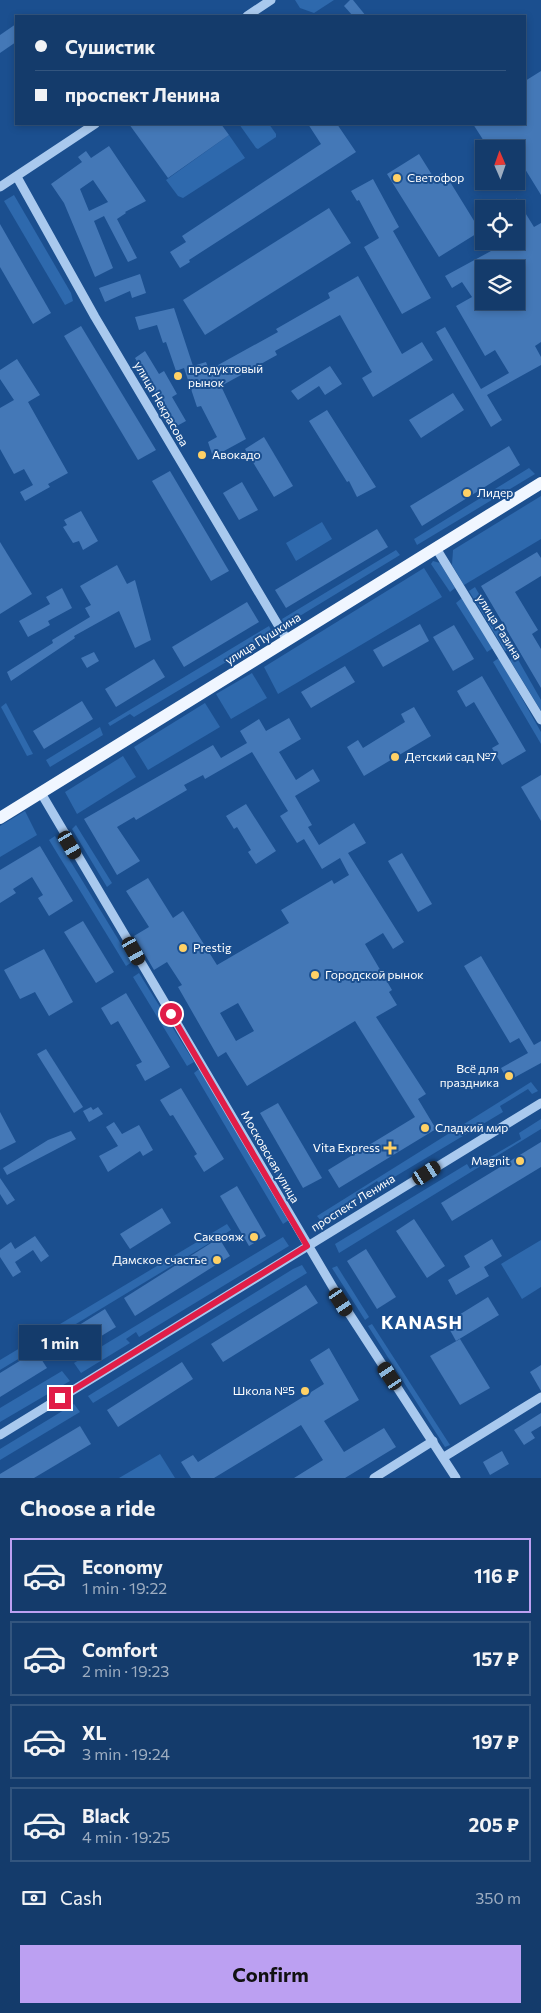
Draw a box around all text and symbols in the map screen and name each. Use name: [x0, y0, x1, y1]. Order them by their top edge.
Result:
text: Сушистик: [65, 35, 155, 58]
text: проспект Ленина: [65, 83, 220, 106]
north arrow: [475, 140, 525, 190]
map controls: [475, 140, 525, 310]
place label: Светофор: [407, 170, 464, 184]
marker: Светофор: [391, 172, 403, 184]
button: locate: [475, 200, 525, 250]
button: layers: [475, 260, 525, 310]
street label: улица Некрасова: [132, 359, 192, 448]
place label: продуктовый рынок: [188, 361, 263, 389]
marker: продуктовый рынок: [172, 370, 184, 382]
place label: Авокадо: [212, 447, 261, 461]
marker: Авокадо: [196, 449, 208, 461]
place label: Лидер: [477, 485, 513, 499]
marker: Лидер: [461, 487, 473, 499]
street label: улица Разина: [474, 591, 526, 662]
street label: улица Пушкина: [222, 609, 303, 667]
place label: Детский сад №7: [405, 749, 497, 763]
marker: Детский сад №7: [389, 751, 401, 763]
car: [56, 828, 83, 862]
car: [120, 934, 147, 968]
place label: Prestig: [193, 940, 232, 954]
marker: Prestig: [177, 942, 189, 954]
place label: Городской рынок: [325, 967, 424, 981]
marker: Городской рынок: [309, 969, 321, 981]
route start: [160, 1003, 182, 1025]
place label: Всё для праздника: [440, 1061, 499, 1089]
marker: Всё для праздника: [503, 1070, 515, 1082]
street label: Московская улица: [239, 1108, 303, 1205]
place label: Сладкий мир: [435, 1120, 508, 1134]
marker: Сладкий мир: [419, 1122, 431, 1134]
place label: Vita Express: [313, 1140, 380, 1154]
marker: Vita Express: [384, 1142, 396, 1154]
place label: Magnit: [471, 1153, 510, 1167]
marker: Magnit: [514, 1155, 526, 1167]
car: [410, 1159, 443, 1187]
street label: проспект Ленина: [308, 1171, 397, 1234]
place label: Саквояж: [194, 1229, 244, 1243]
marker: Саквояж: [248, 1231, 260, 1243]
place label: Дамское счастье: [112, 1252, 207, 1266]
marker: Дамское счастье: [211, 1254, 223, 1266]
car: [326, 1285, 355, 1319]
district label: KANASH: [381, 1311, 463, 1333]
callout: 1 min: [19, 1326, 101, 1360]
text: 1 min: [41, 1333, 79, 1352]
car: [375, 1359, 404, 1393]
place label: Школа №5: [233, 1383, 295, 1397]
marker: Школа №5: [299, 1385, 311, 1397]
route end: [49, 1387, 71, 1409]
text: Choose a ride: [20, 1494, 155, 1521]
icon: car: [22, 1553, 67, 1598]
text: Economy: [82, 1555, 163, 1578]
text: 116 ₽: [474, 1564, 519, 1587]
text: 1 min · 19:22: [82, 1578, 167, 1597]
icon: car: [22, 1636, 67, 1681]
text: Comfort: [82, 1638, 158, 1661]
text: 157 ₽: [473, 1647, 519, 1670]
text: 2 min · 19:23: [82, 1661, 169, 1680]
icon: car: [22, 1719, 67, 1764]
text: XL: [82, 1721, 107, 1744]
text: 197 ₽: [472, 1730, 519, 1753]
text: 3 min · 19:24: [82, 1744, 170, 1763]
icon: car: [22, 1802, 67, 1847]
text: Black: [82, 1804, 130, 1827]
text: 205 ₽: [468, 1813, 519, 1836]
text: 4 min · 19:25: [82, 1827, 170, 1846]
icon: cash: [20, 1884, 48, 1912]
text: Cash: [60, 1886, 102, 1909]
text: 350 m: [475, 1888, 521, 1907]
button: Confirm: [20, 1945, 521, 2003]

